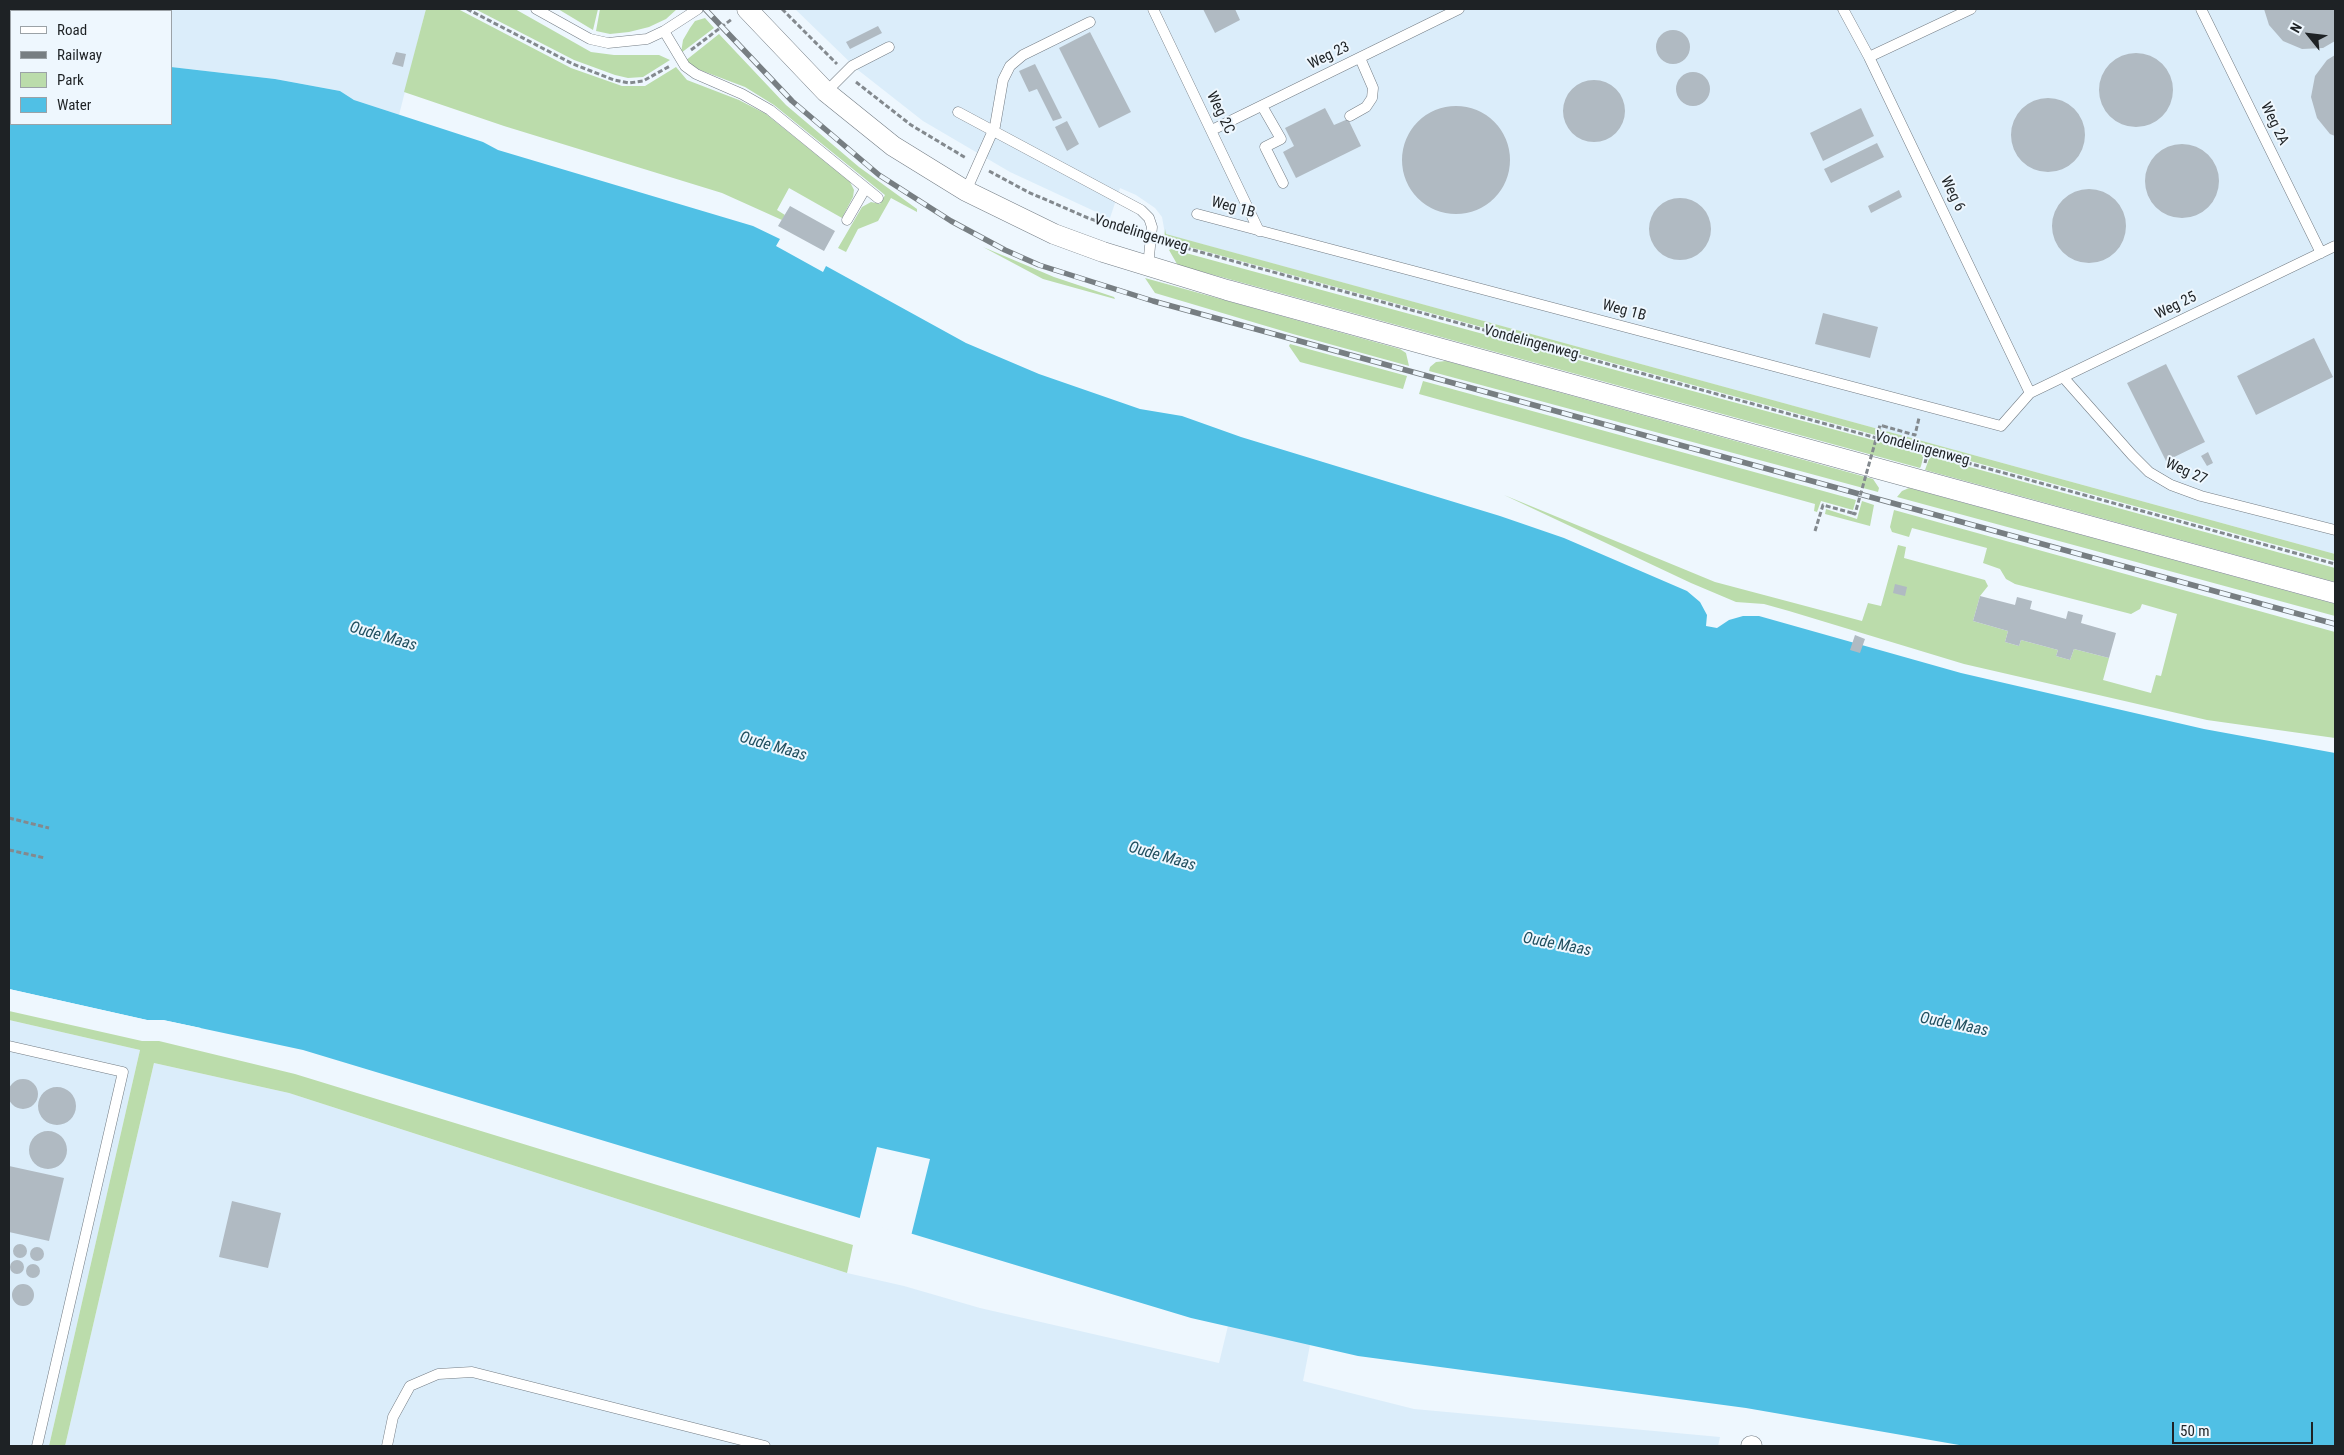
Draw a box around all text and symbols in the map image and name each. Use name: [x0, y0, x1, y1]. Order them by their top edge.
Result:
legend: [10, 10, 172, 125]
north arrow: [2284, 10, 2334, 60]
text: N: [2287, 20, 2305, 35]
text: Road: [57, 21, 87, 39]
street label: Weg 23: [1305, 38, 1353, 74]
text: Railway: [57, 46, 102, 64]
text: Park: [57, 71, 84, 89]
street label: Weg 2C: [1202, 89, 1238, 137]
text: Water: [57, 96, 91, 114]
street label: Weg 2A: [2256, 100, 2292, 148]
street label: Weg 6: [1936, 174, 1968, 214]
street label: Weg 1B: [1209, 194, 1257, 222]
street label: Vondelingenweg: [1092, 211, 1190, 257]
street label: Weg 25: [2152, 288, 2200, 324]
street label: Weg 1B: [1600, 297, 1648, 325]
street label: Vondelingenweg: [1482, 322, 1580, 364]
street label: Vondelingenweg: [1873, 428, 1971, 470]
street label: Weg 27: [2162, 455, 2210, 489]
water label: Oude Maas: [347, 618, 419, 656]
water label: Oude Maas: [737, 728, 809, 766]
water label: Oude Maas: [1126, 838, 1198, 876]
water label: Oude Maas: [1521, 929, 1593, 961]
water label: Oude Maas: [1918, 1009, 1990, 1041]
scale bar: [2174, 1412, 2315, 1444]
text: 50 m: [2180, 1422, 2210, 1440]

